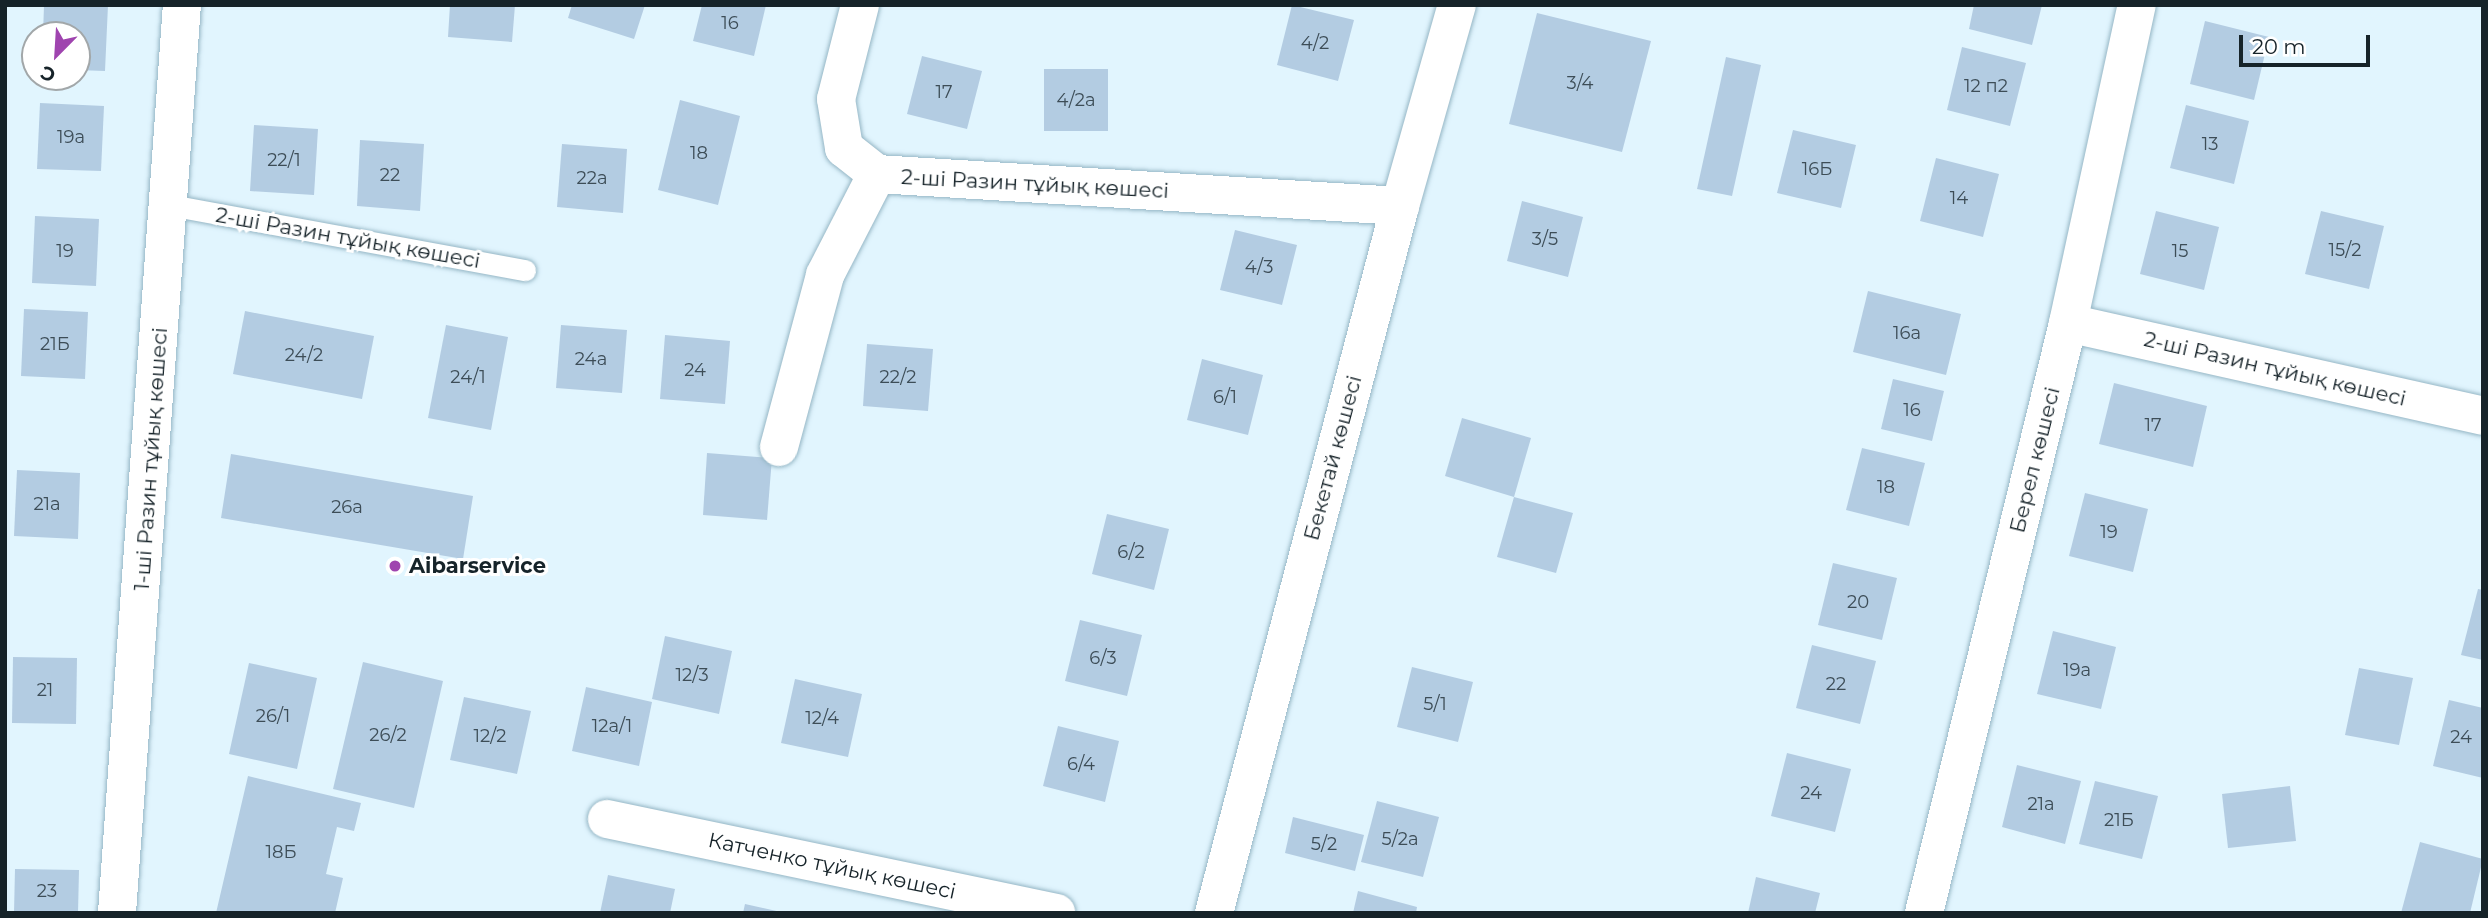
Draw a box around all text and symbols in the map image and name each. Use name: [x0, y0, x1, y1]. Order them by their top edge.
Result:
house number: 16: [721, 12, 739, 34]
north arrow: [21, 21, 91, 91]
scale bar: [2243, 21, 2374, 65]
house number: 4/2: [1301, 32, 1329, 54]
text: 20 m: [2252, 34, 2306, 59]
text: С: [37, 61, 59, 87]
house number: 3/4: [1567, 72, 1593, 94]
house number: 12 п2: [1964, 75, 2008, 97]
house number: 17: [935, 81, 953, 103]
house number: 4/2а: [1056, 89, 1096, 111]
house number: 19а: [57, 126, 85, 148]
house number: 13: [2202, 133, 2218, 155]
house number: 18: [690, 142, 708, 164]
house number: 22/1: [267, 149, 301, 171]
house number: 16Б: [1802, 158, 1832, 180]
house number: 22: [380, 164, 400, 186]
street label: 2-ші Разин тұйық көшесі: [900, 164, 1170, 204]
house number: 22а: [577, 167, 607, 189]
house number: 14: [1950, 187, 1968, 209]
street label: 2-ші Разин тұйық көшесі: [214, 202, 482, 274]
house number: 3/5: [1532, 228, 1558, 250]
house number: 15/2: [2329, 239, 2361, 261]
house number: 19: [56, 240, 74, 262]
house number: 15: [2172, 240, 2188, 262]
house number: 4/3: [1245, 256, 1273, 278]
house number: 16а: [1893, 322, 1921, 344]
street label: 1-ші Разин тұйық көшесі: [129, 326, 173, 592]
street label: 2-ші Разин тұйық көшесі: [2142, 327, 2408, 411]
house number: 21Б: [40, 333, 70, 355]
house number: 24/2: [285, 344, 323, 366]
house number: 24а: [575, 348, 607, 370]
house number: 24: [684, 359, 706, 381]
house number: 24/1: [450, 366, 486, 388]
house number: 22/2: [880, 366, 916, 388]
street label: Бекетай көшесі: [1299, 373, 1367, 543]
street label: Берел көшесі: [2005, 384, 2065, 536]
house number: 6/1: [1213, 386, 1237, 408]
house number: 16: [1903, 399, 1921, 421]
house number: 17: [2144, 414, 2162, 436]
house number: 18: [1877, 476, 1895, 498]
house number: 21а: [33, 493, 61, 515]
house number: 26а: [331, 496, 363, 518]
house number: 19: [2100, 521, 2118, 543]
house number: 6/2: [1117, 541, 1145, 563]
place label: Aibarservice: [409, 553, 546, 579]
marker: Aibarservice: [387, 558, 403, 574]
house number: 20: [1847, 591, 1869, 613]
house number: 6/3: [1089, 647, 1117, 669]
house number: 19а: [2063, 659, 2091, 681]
house number: 12/3: [675, 664, 709, 686]
house number: 22: [1826, 673, 1846, 695]
house number: 21: [37, 679, 53, 701]
house number: 5/1: [1423, 693, 1447, 715]
house number: 26/1: [256, 705, 290, 727]
house number: 12/4: [805, 707, 839, 729]
house number: 12а/1: [592, 715, 632, 737]
house number: 26/2: [369, 724, 407, 746]
house number: 12/2: [473, 725, 507, 747]
house number: 24: [2450, 726, 2472, 748]
house number: 6/4: [1067, 753, 1095, 775]
house number: 24: [1800, 782, 1822, 804]
house number: 21а: [2027, 793, 2055, 815]
house number: 21Б: [2104, 809, 2134, 831]
street label: Катченко тұйық көшесі: [706, 827, 958, 905]
house number: 5/2а: [1382, 828, 1418, 850]
house number: 5/2: [1311, 833, 1337, 855]
house number: 18Б: [265, 841, 297, 863]
house number: 23: [37, 880, 57, 902]

